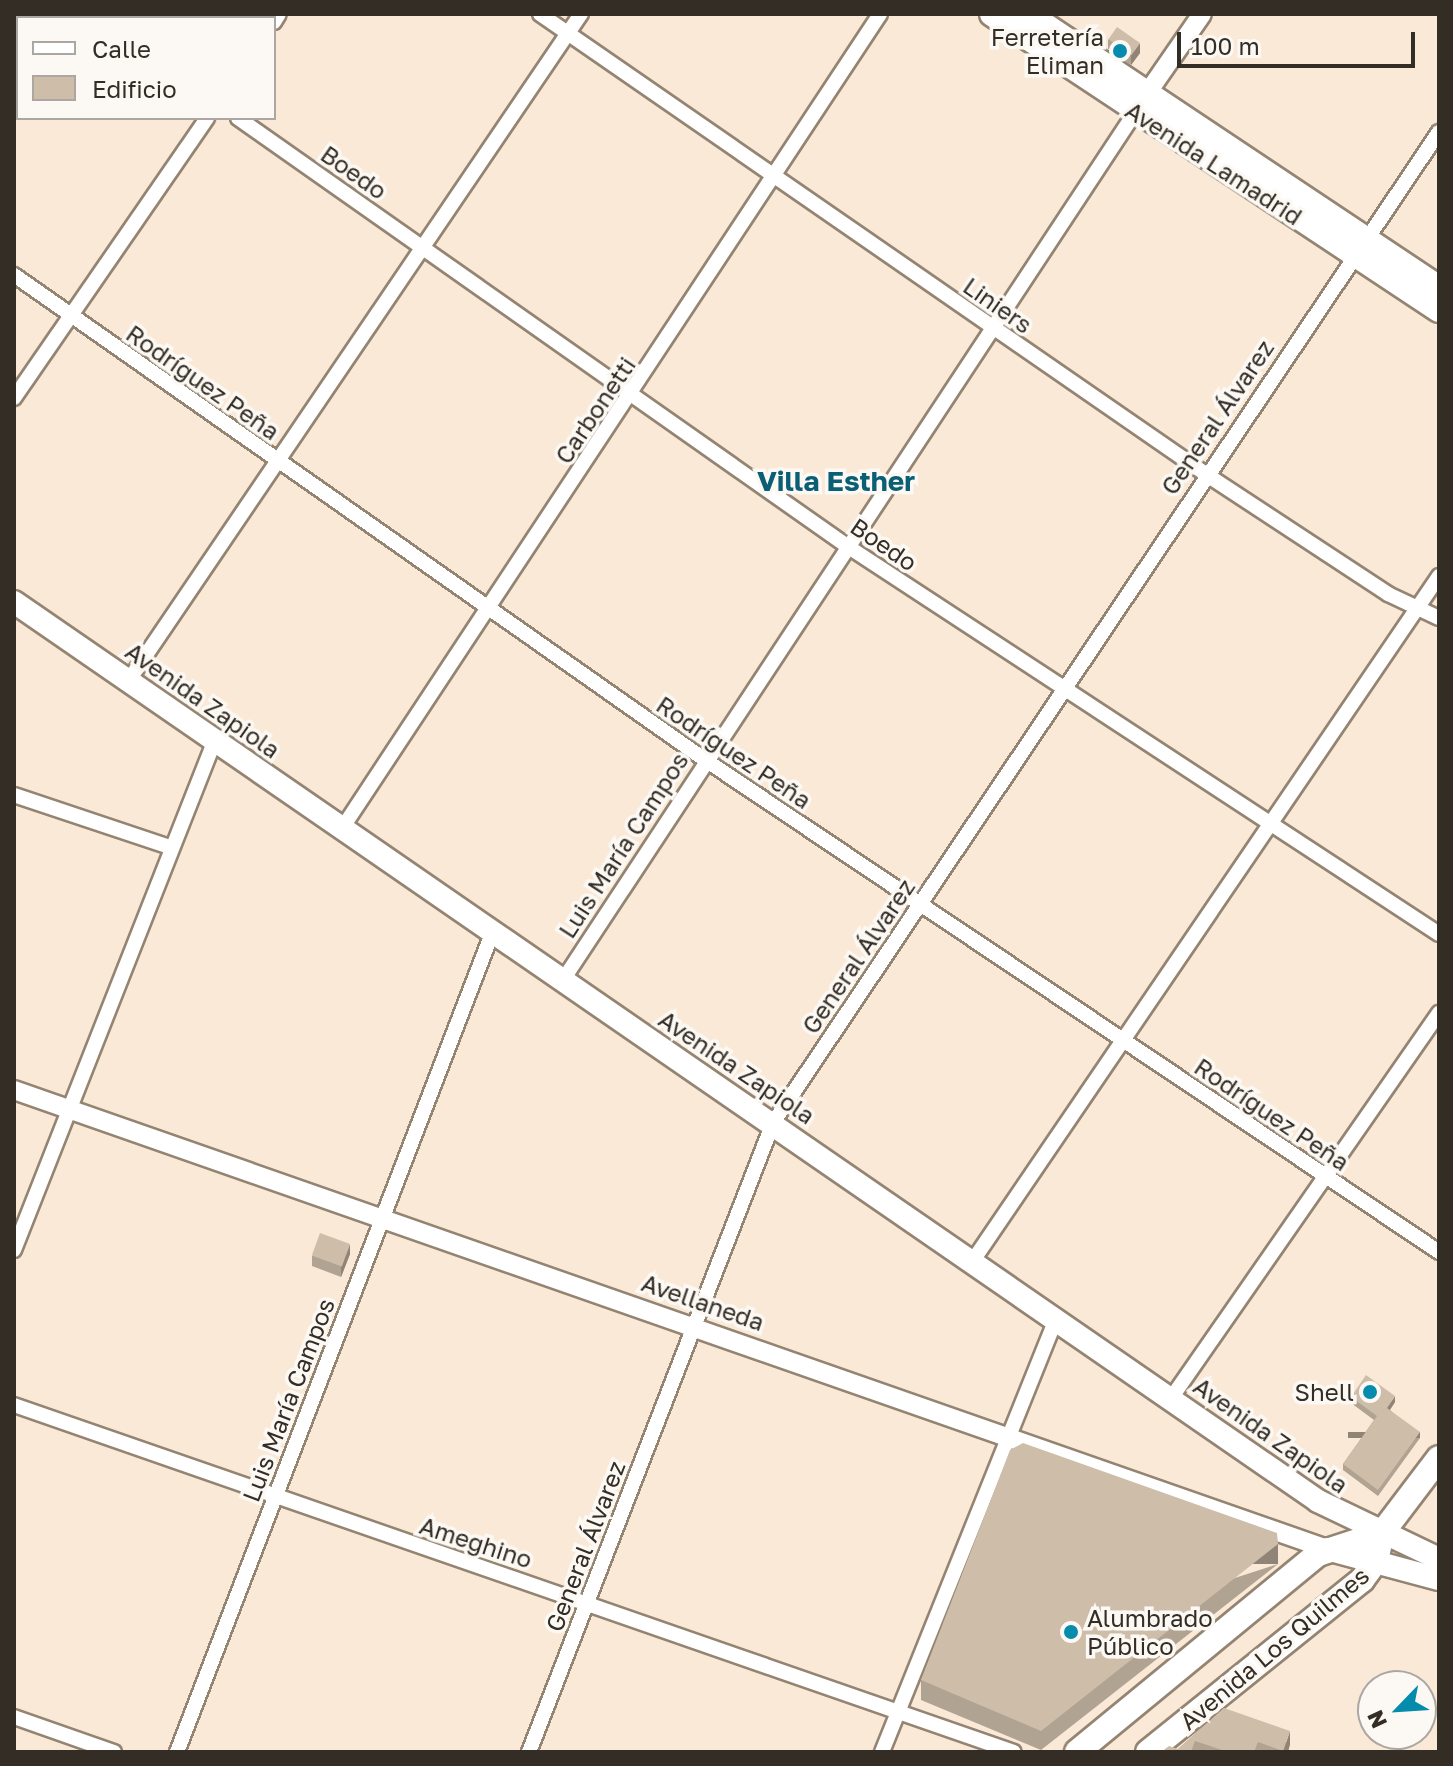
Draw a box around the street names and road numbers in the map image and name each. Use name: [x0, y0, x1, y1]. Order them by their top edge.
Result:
street label: Avenida Lamadrid: [1120, 95, 1308, 231]
street label: Boedo: [316, 139, 392, 205]
street label: Liniers: [958, 271, 1038, 339]
street label: Rodríguez Peña: [121, 319, 285, 445]
street label: General Álvarez: [1155, 334, 1279, 500]
street label: Carbonetti: [549, 351, 641, 469]
street label: Boedo: [845, 511, 923, 577]
street label: Avenida Zapiola: [120, 636, 286, 764]
street label: Rodríguez Peña: [651, 690, 817, 814]
street label: Luis María Campos: [552, 747, 694, 943]
street label: General Álvarez: [796, 873, 920, 1039]
street label: Avenida Zapiola: [654, 1004, 820, 1130]
street label: Rodríguez Peña: [1189, 1052, 1355, 1176]
street label: Avellaneda: [638, 1268, 768, 1336]
street label: Luis María Campos: [236, 1294, 340, 1506]
street label: Avenida Zapiola: [1188, 1371, 1354, 1499]
street label: General Álvarez: [539, 1457, 631, 1635]
street label: Ameghino: [416, 1510, 536, 1574]
street label: Avenida Los Quilmes: [1174, 1561, 1374, 1735]

